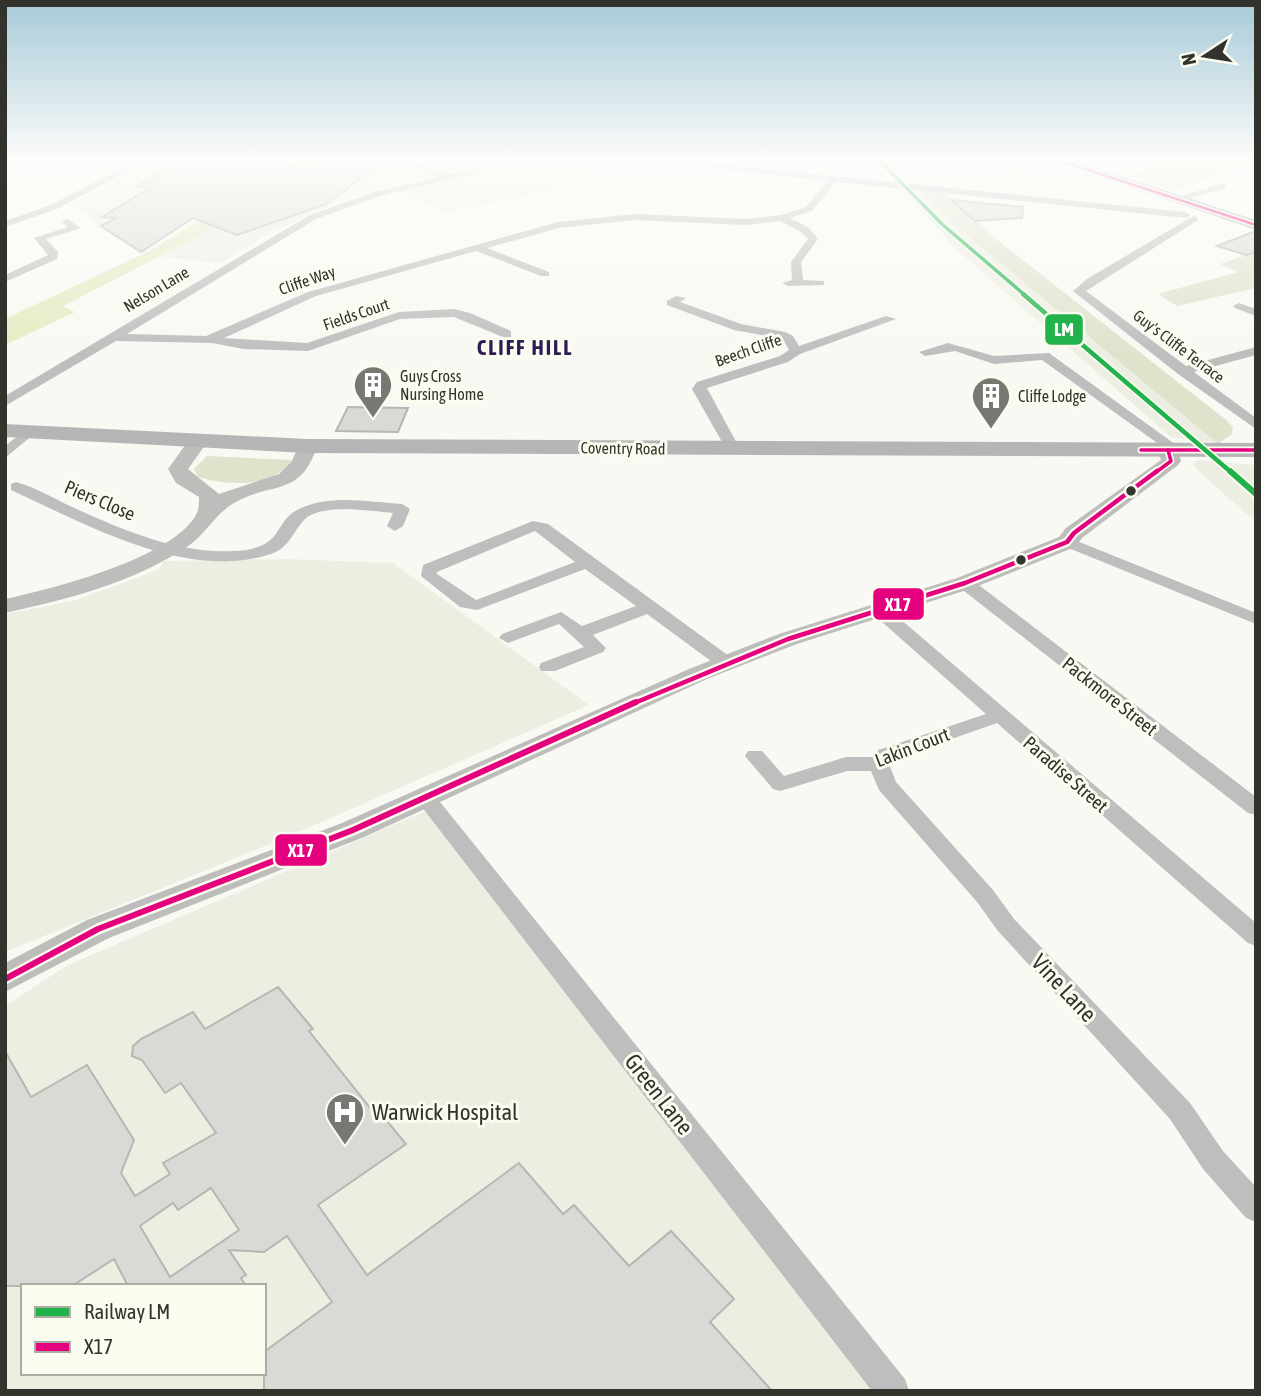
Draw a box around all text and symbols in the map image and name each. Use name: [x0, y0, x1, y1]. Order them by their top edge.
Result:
north arrow: [1170, 21, 1240, 91]
text: N: [1176, 52, 1200, 67]
street label: Cliffe Way: [276, 262, 338, 299]
street label: Nelson Lane: [120, 263, 192, 315]
street label: Fields Court: [321, 294, 392, 334]
street label: Guy's Cliffe Terrace: [1129, 306, 1228, 387]
line badge: LM: [1044, 313, 1084, 346]
text: LM: [1054, 318, 1074, 340]
street label: Beech Cliffe: [713, 330, 783, 370]
district label: CLIFF HILL: [477, 335, 573, 359]
building icon: Guys Cross Nursing Home: [352, 364, 394, 419]
place label: Guys Cross Nursing Home: [400, 367, 484, 404]
building icon: Cliffe Lodge: [970, 375, 1012, 430]
place label: Cliffe Lodge: [1018, 387, 1086, 406]
street label: Coventry Road: [580, 438, 665, 459]
street label: Piers Close: [61, 475, 139, 525]
unlabelled marker: [1124, 484, 1138, 498]
unlabelled marker: [1014, 553, 1028, 567]
line badge: X17: [872, 587, 925, 621]
text: X17: [884, 593, 911, 615]
street label: Packmore Street: [1058, 652, 1162, 740]
street label: Lakin Court: [872, 723, 952, 771]
street label: Paradise Street: [1019, 731, 1113, 817]
line badge: X17: [274, 833, 328, 867]
text: X17: [287, 839, 314, 861]
street label: Vine Lane: [1026, 949, 1102, 1027]
street label: Green Lane: [619, 1048, 699, 1140]
hospital icon: Warwick Hospital: [324, 1091, 366, 1146]
place label: Warwick Hospital: [372, 1099, 518, 1125]
legend: [21, 1284, 266, 1375]
text: Railway LM: [84, 1299, 170, 1323]
text: X17: [84, 1334, 113, 1358]

